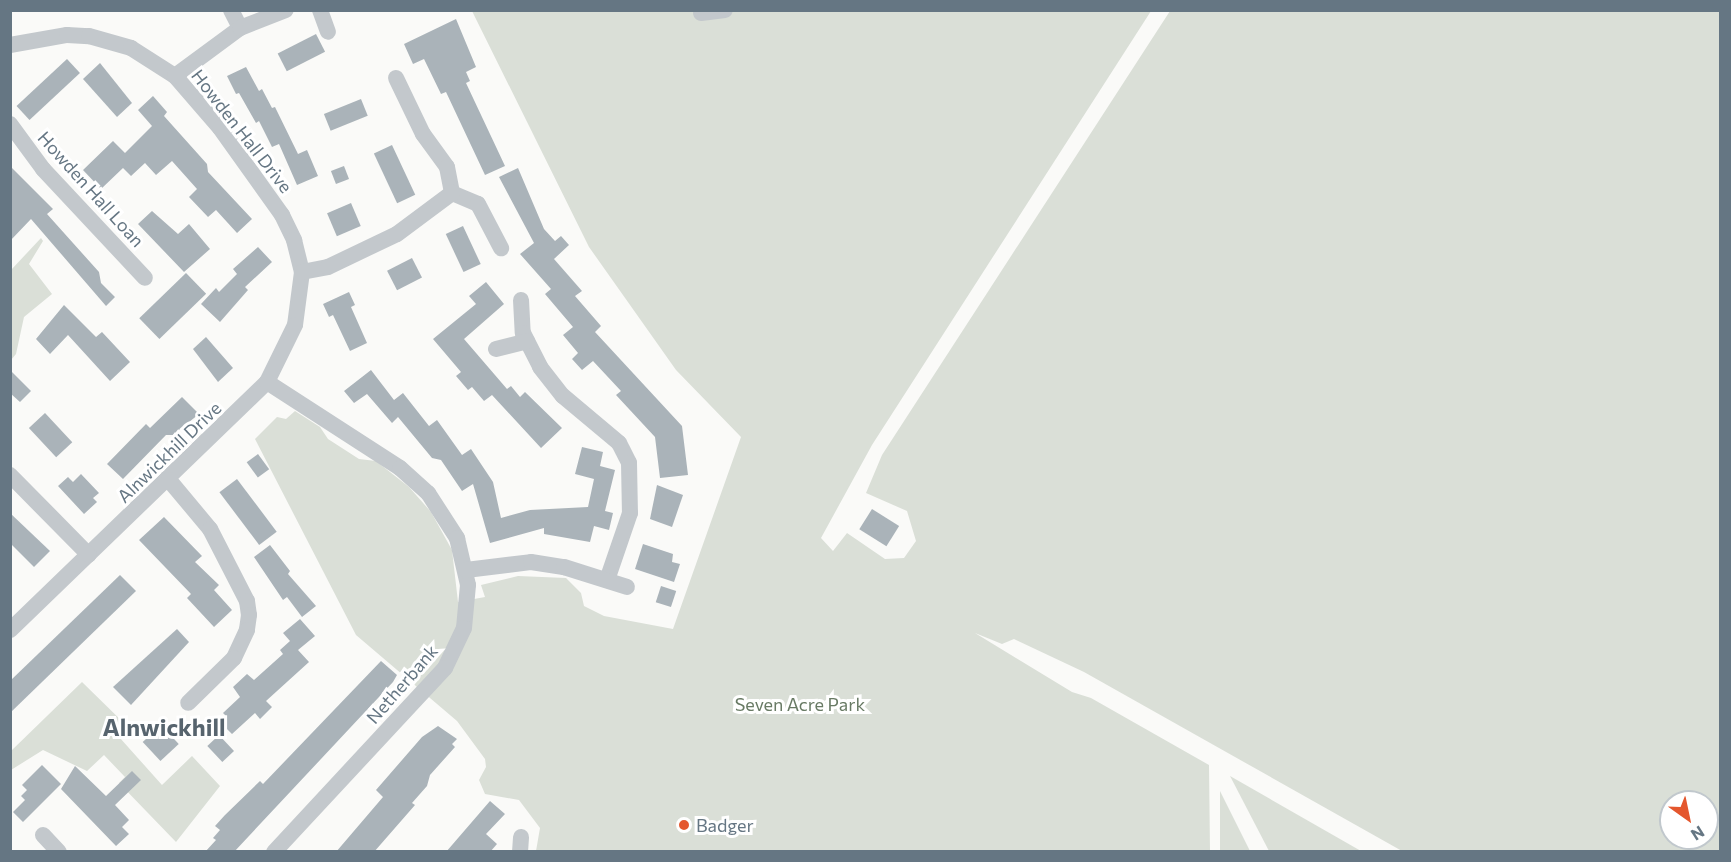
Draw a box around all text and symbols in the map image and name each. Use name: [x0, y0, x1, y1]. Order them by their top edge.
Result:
street label: Howden Hall Drive: [187, 65, 297, 197]
street label: Howden Hall Loan: [33, 127, 149, 251]
street label: Alnwickhill Drive: [113, 397, 225, 507]
street label: Netherbank: [362, 640, 442, 728]
park label: Seven Acre Park: [735, 693, 865, 715]
district label: Alnwickhill: [102, 713, 226, 741]
north arrow: [1659, 790, 1719, 850]
place label: Badger: [696, 814, 754, 836]
marker: Badger: [677, 818, 691, 832]
text: N: [1688, 823, 1708, 845]

